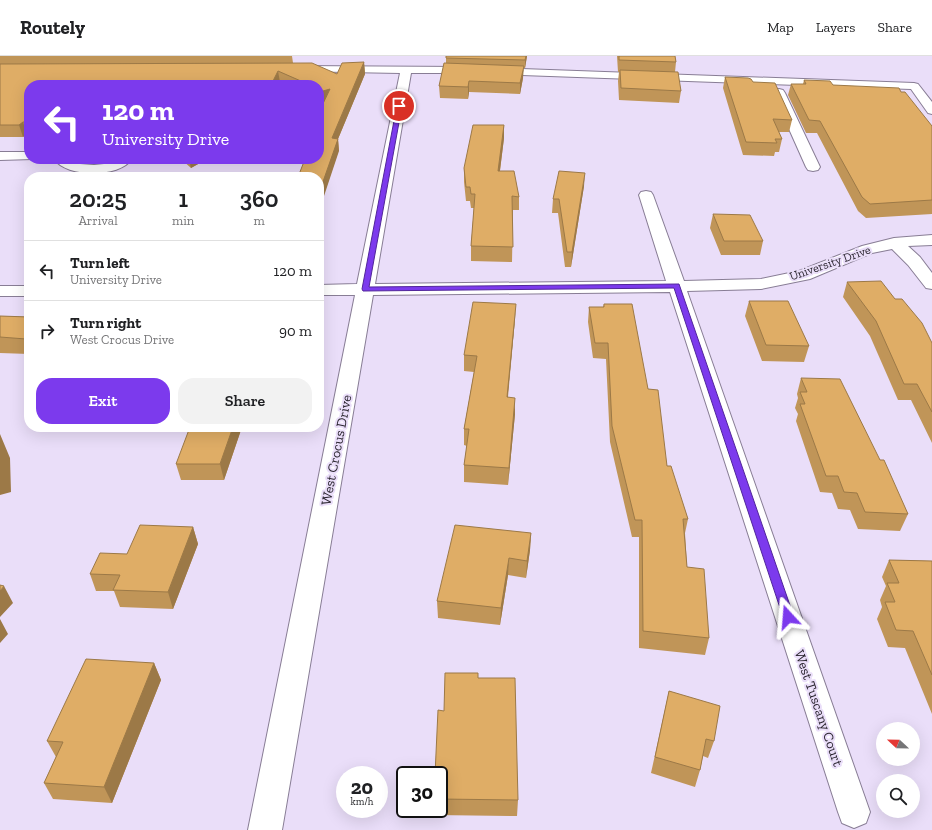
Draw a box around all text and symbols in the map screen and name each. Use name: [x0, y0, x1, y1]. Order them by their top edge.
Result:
text: Routely: [20, 16, 85, 39]
text: Map: [767, 19, 794, 36]
text: Layers: [816, 19, 855, 36]
text: Share: [877, 19, 912, 36]
pin: [382, 89, 416, 123]
text: 120 m: [102, 94, 174, 127]
icon: arrive: [388, 95, 410, 117]
icon: left: [36, 96, 88, 148]
text: University Drive: [102, 128, 229, 150]
text: 20:25: [69, 184, 127, 213]
text: 1: [178, 184, 188, 213]
text: 360: [240, 184, 279, 213]
text: Arrival: [78, 213, 118, 228]
text: min: [172, 213, 194, 228]
text: m: [254, 213, 265, 228]
street label: University Drive: [788, 242, 873, 283]
text: Turn left: [70, 254, 130, 272]
icon: left: [36, 260, 58, 282]
text: 120 m: [274, 262, 312, 280]
text: University Drive: [70, 272, 162, 287]
text: Turn right: [70, 314, 141, 332]
icon: right: [36, 320, 58, 342]
text: 90 m: [279, 322, 312, 340]
text: West Crocus Drive: [70, 332, 174, 347]
button: Exit: [36, 378, 170, 424]
button: Share: [178, 378, 312, 424]
street label: West Crocus Drive: [317, 393, 356, 507]
position arrow: [767, 596, 809, 638]
street label: West Tuscany Court: [791, 648, 847, 769]
north arrow: [876, 722, 920, 766]
map controls: [876, 722, 920, 818]
speed limit sign: 30: [396, 766, 448, 818]
button: search: [876, 774, 920, 818]
text: 20: [351, 775, 373, 799]
text: km/h: [351, 796, 373, 808]

